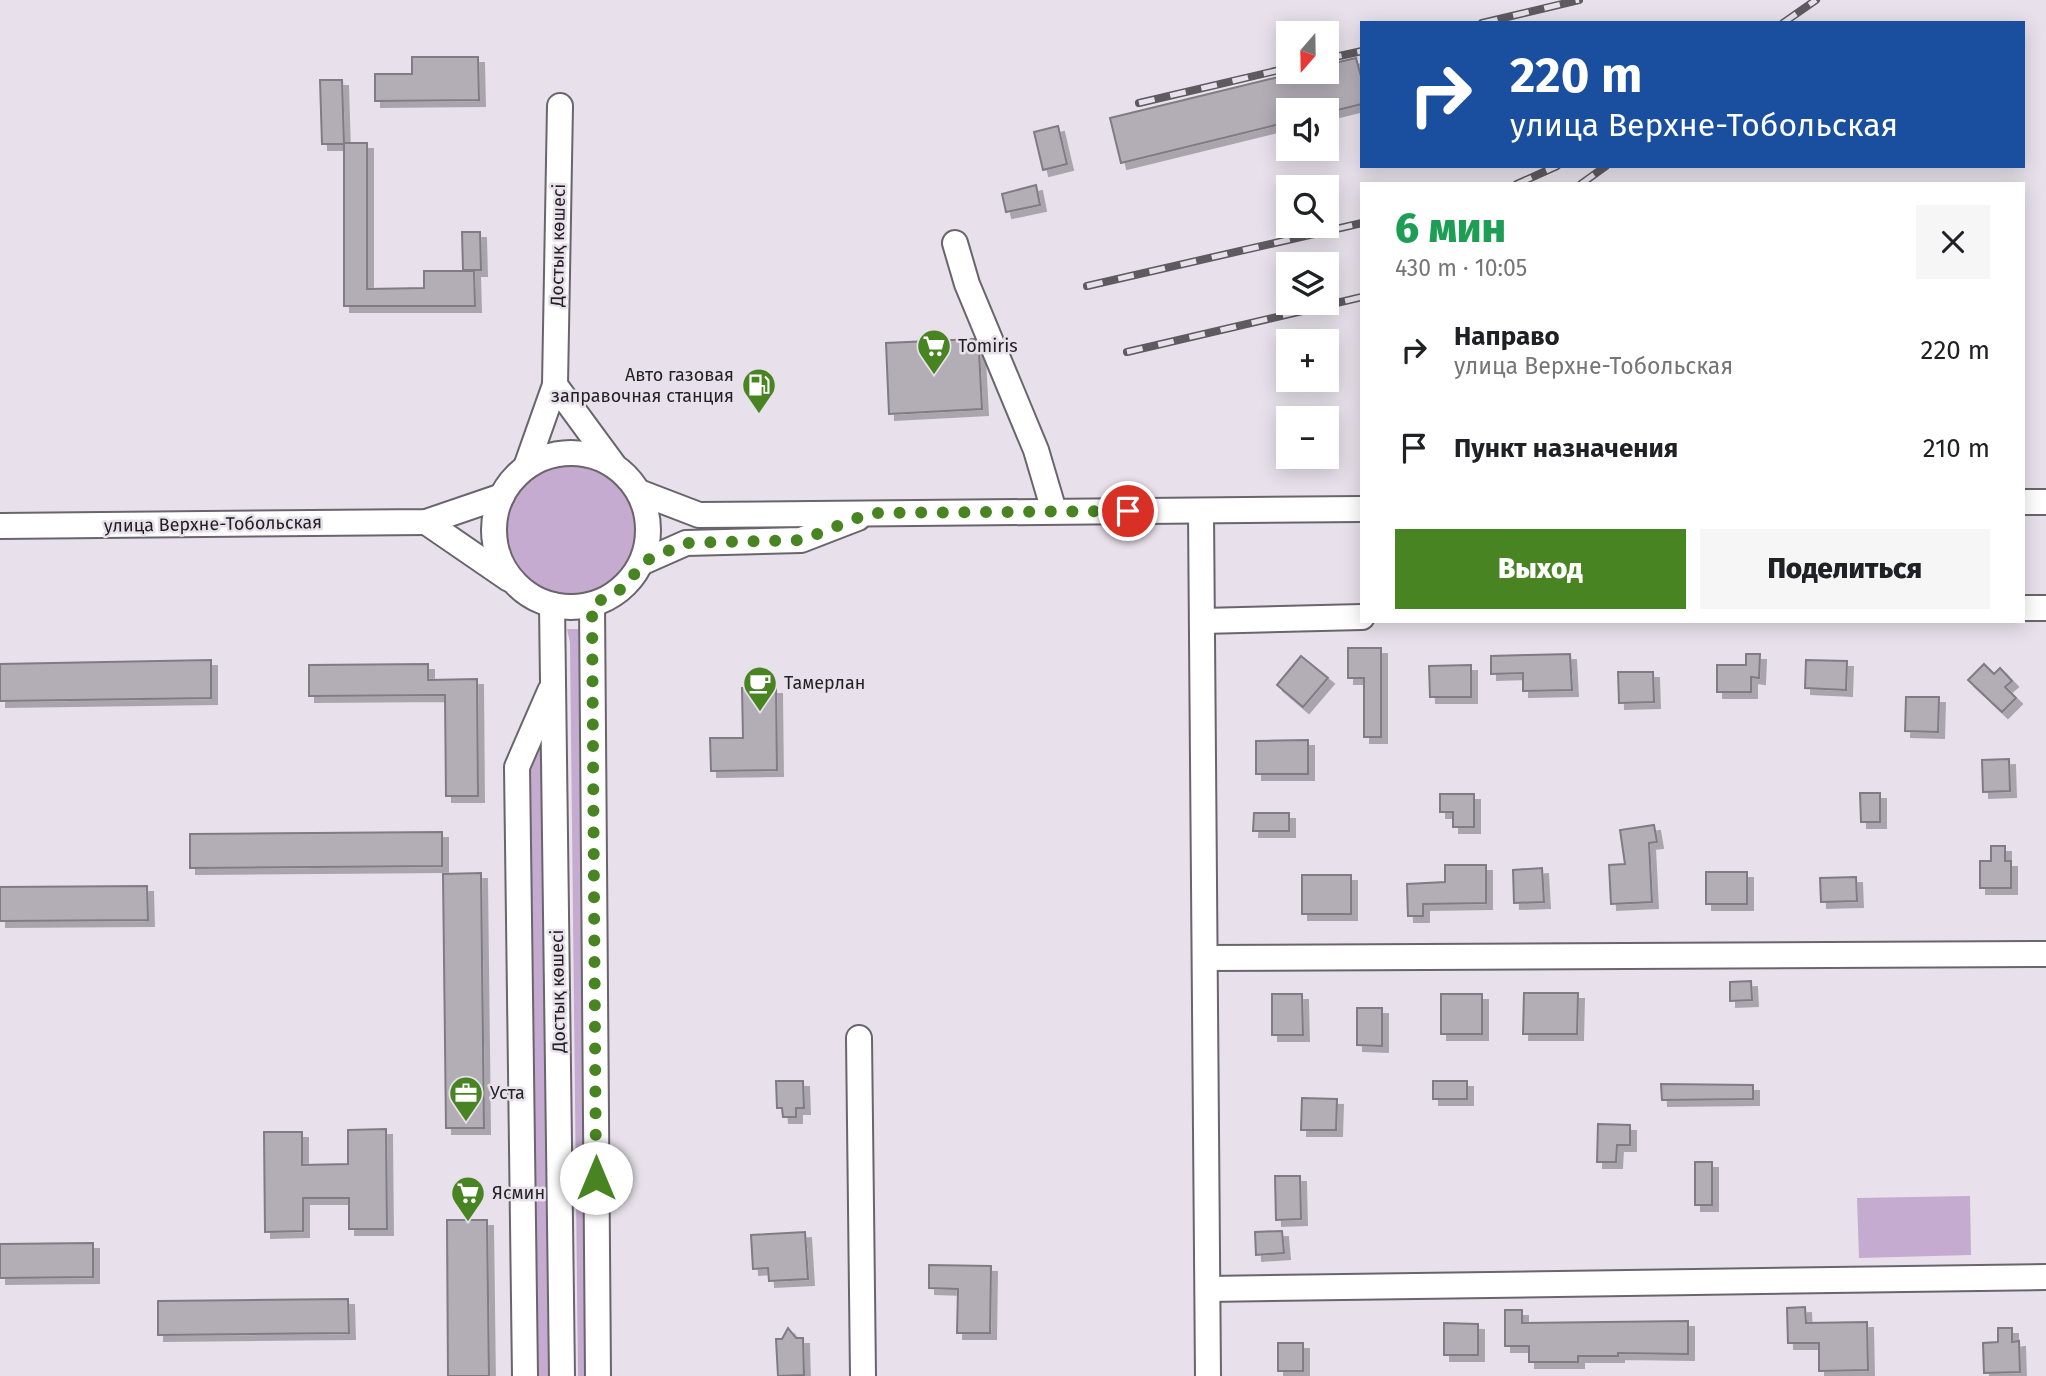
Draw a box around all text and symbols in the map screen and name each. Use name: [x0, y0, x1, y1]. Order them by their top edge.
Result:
north arrow: [1276, 21, 1339, 84]
map controls: [1276, 21, 1339, 469]
text: 220 m: [1510, 46, 1642, 105]
icon: right: [1395, 49, 1486, 140]
button: sound: [1276, 98, 1339, 161]
text: улица Верхне-Тобольская: [1510, 106, 1898, 144]
button: search: [1276, 175, 1339, 238]
street label: Достық көшесі: [546, 183, 570, 308]
text: 6 мин: [1395, 203, 1506, 253]
button: close: [1916, 205, 1990, 279]
button: layers: [1276, 252, 1339, 315]
text: 430 m · 10:05: [1395, 254, 1527, 282]
text: Направо: [1454, 321, 1560, 352]
supermarket icon: Tomiris: [915, 327, 953, 376]
button: +: [1276, 329, 1339, 392]
icon: right: [1395, 331, 1433, 369]
place label: Tomiris: [958, 335, 1018, 357]
text: 220 m: [1921, 335, 1990, 366]
text: улица Верхне-Тобольская: [1454, 352, 1733, 380]
place label: Авто газовая заправочная станция: [551, 364, 734, 407]
fuel station icon: Авто газовая заправочная станция: [740, 366, 778, 415]
button: −: [1276, 406, 1339, 469]
icon: arrive: [1395, 429, 1433, 467]
text: Пункт назначения: [1454, 433, 1678, 464]
text: 210 m: [1923, 433, 1990, 464]
pin: [1098, 481, 1158, 541]
icon: arrive: [1109, 492, 1147, 530]
street label: улица Верхне-Тобольская: [104, 511, 322, 537]
button: Выход: [1395, 529, 1686, 609]
button: Поделиться: [1700, 529, 1990, 609]
cafe icon: Тамерлан: [741, 664, 779, 713]
place label: Тамерлан: [784, 672, 865, 694]
street label: Достық көшесі: [546, 929, 570, 1054]
office icon: Уста: [447, 1074, 485, 1123]
place label: Уста: [490, 1082, 525, 1104]
position arrow: [559, 1141, 633, 1215]
supermarket icon: Ясмин: [449, 1174, 487, 1223]
place label: Ясмин: [492, 1182, 545, 1204]

